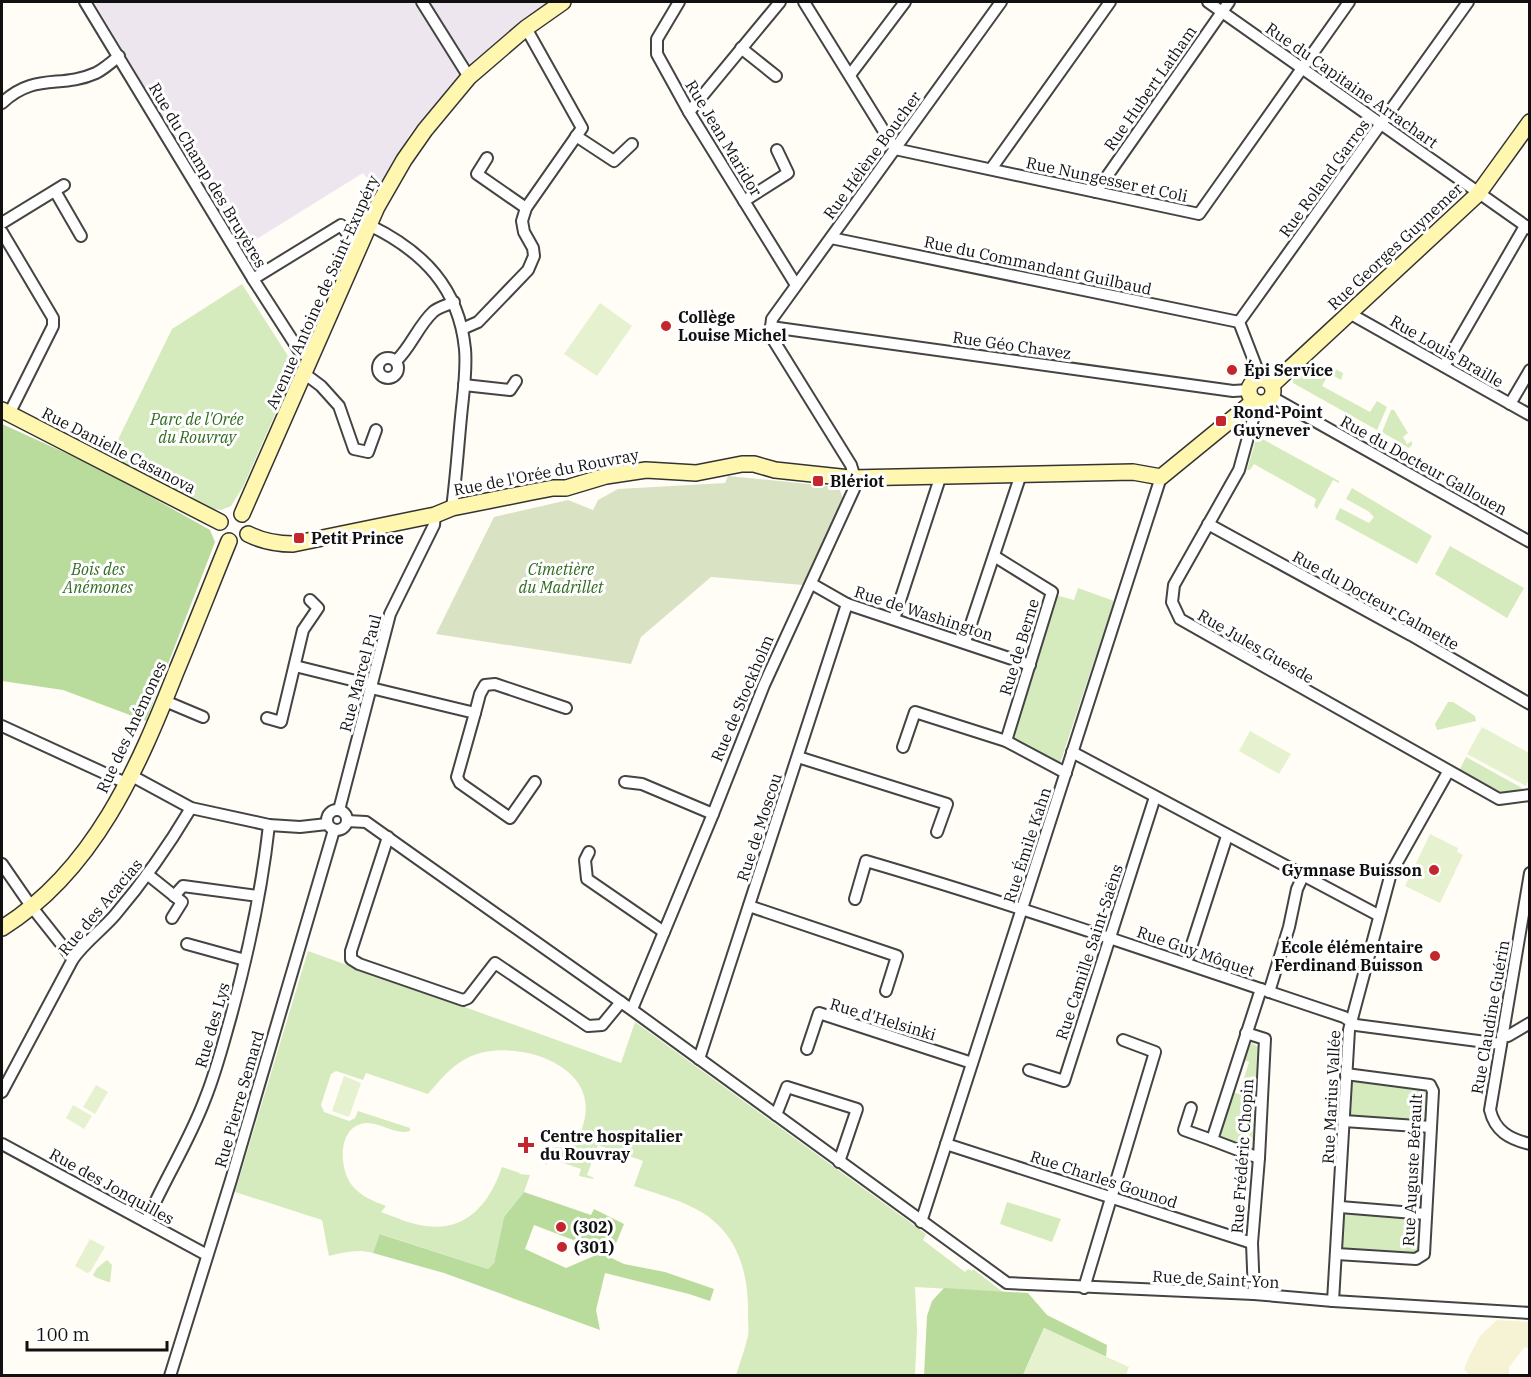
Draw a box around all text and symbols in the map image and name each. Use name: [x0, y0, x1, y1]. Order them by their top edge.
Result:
street label: Rue du Capitaine Arrachart: [1262, 18, 1442, 152]
street label: Rue Hubert Latham: [1099, 22, 1201, 154]
street label: Rue Jean Maridor: [681, 76, 767, 200]
street label: Rue du Champ des Bruyères: [145, 79, 271, 271]
street label: Rue Hélène Boucher: [819, 87, 925, 223]
street label: Rue Roland Garros: [1274, 115, 1374, 241]
street label: Rue Nungesser et Coli: [1024, 152, 1190, 206]
street label: Avenue Antoine de Saint-Exupéry: [261, 171, 383, 412]
street label: Rue Georges Guynemer: [1323, 178, 1467, 314]
street label: Rue du Commandant Guilbaud: [922, 231, 1154, 299]
place label: Collège Louise Michel: [678, 307, 787, 345]
street label: Rue Louis Braille: [1387, 310, 1507, 392]
marker: Collège Louise Michel: [659, 319, 673, 333]
street label: Rue Géo Chavez: [951, 327, 1073, 363]
place label: Épi Service: [1244, 359, 1333, 380]
marker: Épi Service: [1225, 363, 1239, 377]
street label: Rue Danielle Casanova: [39, 402, 200, 498]
place label: Rond-Point Guynever: [1233, 402, 1323, 440]
park label: Parc de l'Orée du Rouvray: [149, 409, 244, 447]
street label: Rue du Docteur Gallouen: [1337, 411, 1511, 519]
marker: Rond-Point Guynever: [1214, 414, 1228, 428]
street label: Rue de l'Orée du Rouvray: [452, 444, 641, 500]
place label: Blériot: [830, 471, 884, 491]
marker: Blériot: [811, 474, 825, 488]
place label: Petit Prince: [311, 528, 404, 548]
marker: Petit Prince: [292, 531, 306, 545]
street label: Rue du Docteur Calmette: [1289, 546, 1463, 654]
park label: Bois des Anémones: [62, 559, 133, 597]
park label: Cimetière du Madrillet: [519, 559, 605, 597]
street label: Rue de Washington: [852, 581, 996, 645]
street label: Rue de Berne: [995, 596, 1043, 698]
street label: Rue Jules Guesde: [1194, 605, 1318, 687]
street label: Rue Marcel Paul: [335, 612, 385, 734]
street label: Rue de Stockholm: [706, 632, 778, 764]
street label: Rue des Anémones: [92, 658, 170, 796]
street label: Rue de Moscou: [732, 770, 786, 884]
street label: Rue Émile Kahn: [998, 784, 1055, 905]
street label: Rue des Acacias: [54, 854, 146, 960]
place label: Gymnase Buisson: [1282, 860, 1422, 880]
street label: Rue Camille Saint-Saëns: [1051, 862, 1127, 1042]
marker: Gymnase Buisson: [1427, 863, 1441, 877]
street label: Rue Guy Môquet: [1134, 921, 1258, 981]
place label: École élémentaire Ferdinand Buisson: [1274, 936, 1423, 975]
street label: Rue Claudine Guérin: [1467, 938, 1513, 1096]
marker: École élémentaire Ferdinand Buisson: [1428, 949, 1442, 963]
street label: Rue des Lys: [190, 980, 234, 1070]
street label: Rue d'Helsinki: [828, 993, 938, 1045]
street label: Rue Pierre Semard: [210, 1028, 268, 1170]
street label: Rue Marius Vallée: [1318, 1029, 1344, 1165]
street label: Rue Frédéric Chopin: [1227, 1078, 1257, 1234]
street label: Rue Auguste Bérault: [1398, 1093, 1426, 1247]
place label: Centre hospitalier du Rouvray: [540, 1126, 683, 1164]
marker: Centre hospitalier du Rouvray: [517, 1136, 535, 1154]
street label: Rue des Jonquilles: [46, 1143, 178, 1229]
street label: Rue Charles Gounod: [1028, 1146, 1180, 1212]
place label: (302): [573, 1217, 613, 1237]
marker: (302): [554, 1220, 568, 1234]
place label: (301): [574, 1237, 614, 1257]
marker: (301): [555, 1240, 569, 1254]
street label: Rue de Saint-Yon: [1152, 1266, 1280, 1292]
scale bar: [27, 1314, 166, 1352]
text: 100 m: [36, 1323, 90, 1346]

